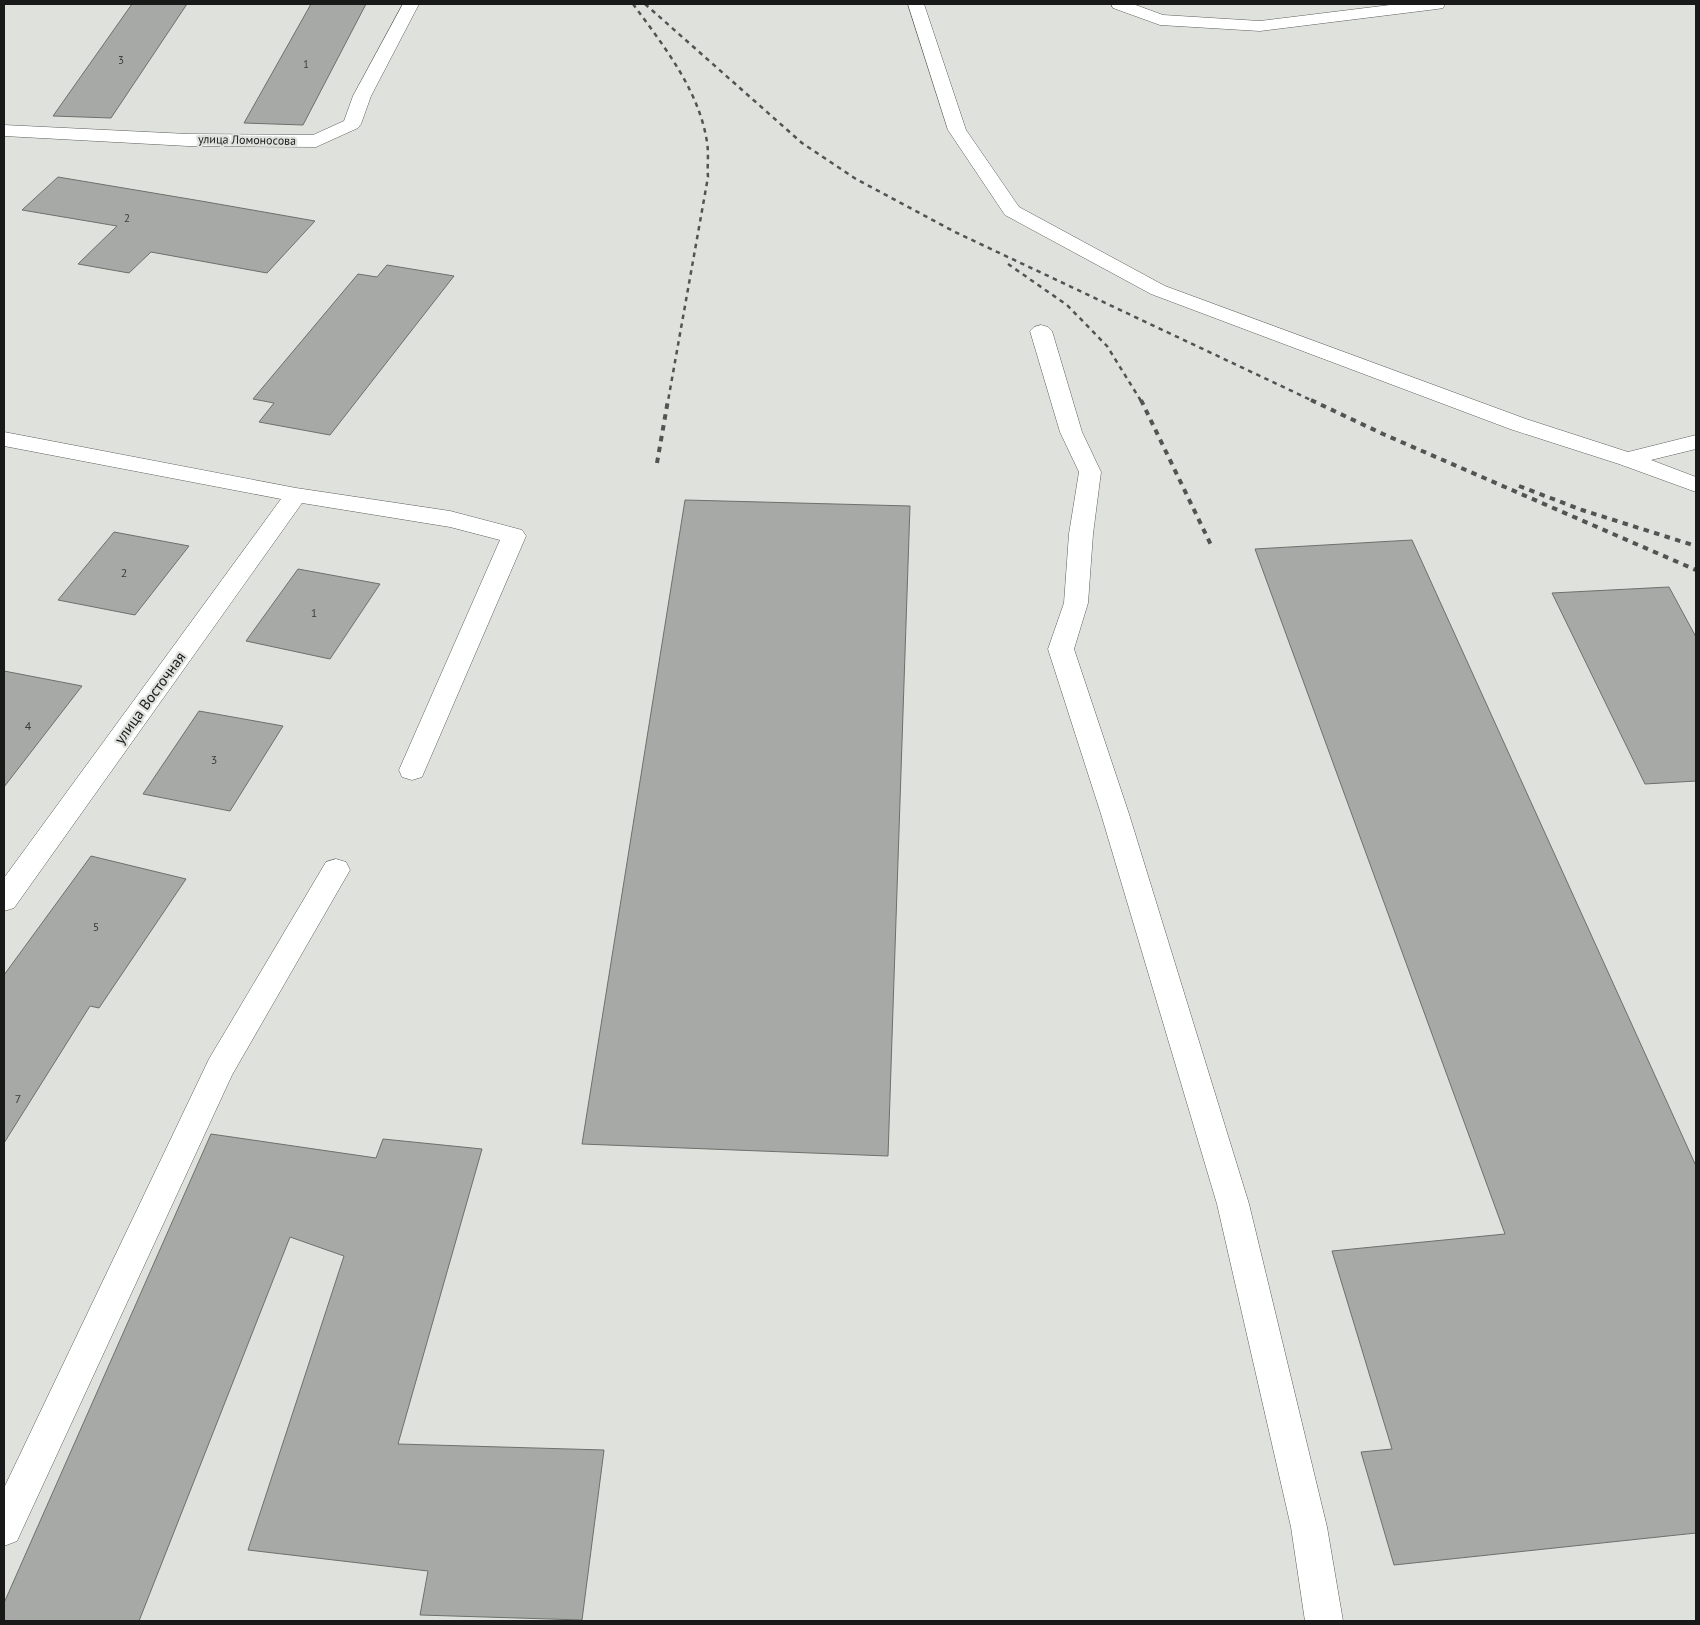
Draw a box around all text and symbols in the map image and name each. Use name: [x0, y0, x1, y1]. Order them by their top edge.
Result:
house number: 3: [118, 53, 124, 67]
house number: 1: [303, 57, 309, 71]
street label: улица Ломоносова: [198, 131, 296, 148]
house number: 2: [124, 211, 130, 225]
house number: 2: [121, 565, 127, 580]
house number: 1: [311, 605, 317, 620]
street label: улица Восточная: [110, 648, 189, 748]
house number: 4: [25, 718, 32, 733]
house number: 3: [211, 752, 217, 767]
house number: 5: [93, 919, 99, 934]
house number: 7: [15, 1091, 21, 1106]

